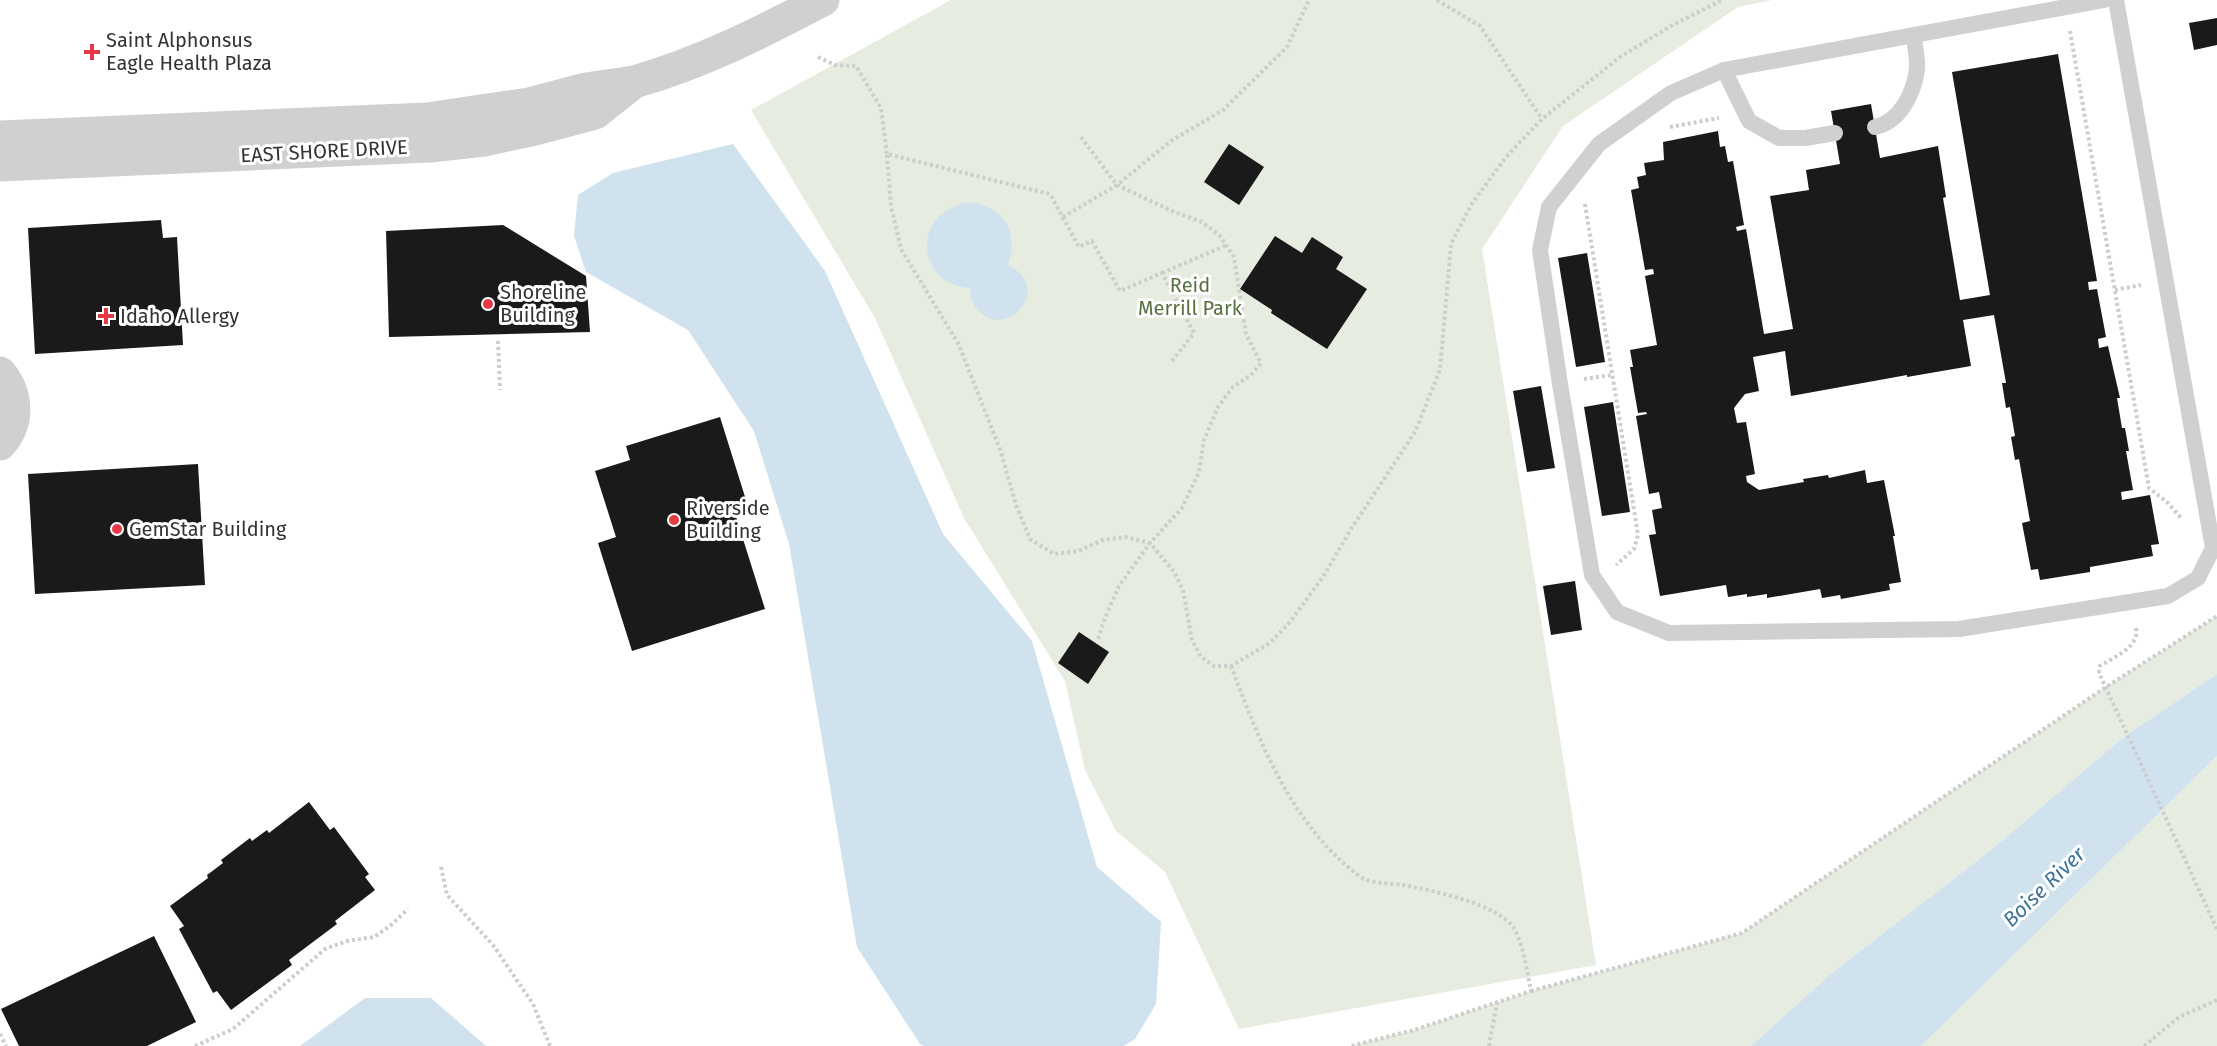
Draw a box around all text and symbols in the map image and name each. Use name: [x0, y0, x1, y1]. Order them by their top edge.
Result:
place label: Saint Alphonsus Eagle Health Plaza: [106, 28, 272, 75]
marker: Saint Alphonsus Eagle Health Plaza: [83, 43, 101, 61]
street label: EAST SHORE DRIVE: [240, 135, 408, 167]
park label: Reid Merrill Park: [1138, 273, 1243, 320]
place label: Shoreline Building: [500, 280, 586, 327]
marker: Shoreline Building: [481, 297, 495, 311]
place label: Idaho Allergy: [120, 304, 239, 328]
marker: Idaho Allergy: [97, 307, 115, 325]
place label: Riverside Building: [686, 496, 770, 543]
marker: Riverside Building: [667, 513, 681, 527]
place label: GemStar Building: [129, 517, 287, 541]
marker: GemStar Building: [110, 522, 124, 536]
water label: Boise River: [1998, 841, 2091, 932]

